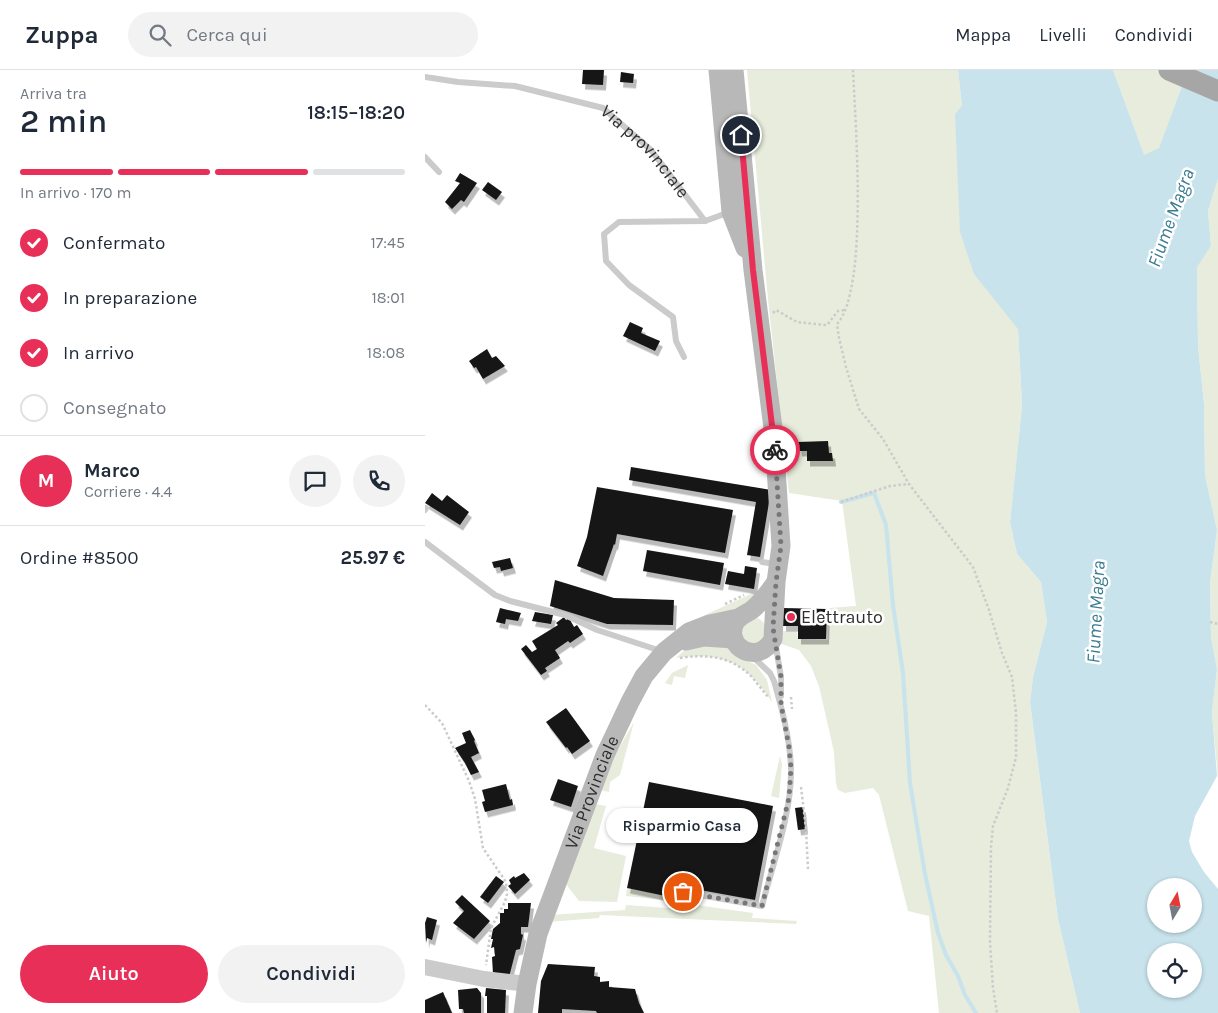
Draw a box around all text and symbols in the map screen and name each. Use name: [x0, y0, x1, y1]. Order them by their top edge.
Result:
search box: [128, 12, 478, 57]
text: Zuppa: [25, 21, 98, 49]
icon: search: [146, 21, 174, 49]
text: Cerca qui: [186, 24, 268, 46]
text: Mappa: [955, 24, 1011, 46]
text: Livelli: [1039, 24, 1087, 46]
text: Condividi: [1115, 24, 1193, 46]
text: Arriva tra: [20, 84, 87, 103]
street label: Via provinciale: [596, 100, 694, 202]
text: 18:15–18:20: [307, 102, 405, 124]
text: 2 min: [20, 103, 107, 140]
pin: [720, 114, 762, 156]
icon: home: [727, 121, 755, 149]
water label: Fiume Magra: [1143, 166, 1199, 270]
text: In arrivo · 170 m: [20, 183, 131, 202]
icon: check: [20, 229, 48, 257]
text: Confermato: [63, 232, 165, 254]
text: 17:45: [371, 233, 405, 252]
icon: check: [20, 284, 48, 312]
text: In preparazione: [63, 287, 197, 309]
text: 18:01: [371, 288, 405, 307]
icon: check: [20, 339, 48, 367]
text: In arrivo: [63, 342, 134, 364]
text: 18:08: [367, 343, 405, 362]
text: Consegnato: [63, 397, 166, 419]
courier: [750, 425, 800, 475]
icon: bike: [761, 436, 789, 464]
button: chat: [289, 455, 341, 507]
button: phone: [353, 455, 405, 507]
text: Marco: [84, 460, 140, 482]
text: M: [38, 470, 54, 492]
text: Corriere · 4.4: [84, 482, 172, 501]
text: Ordine #8500: [20, 547, 139, 569]
text: 25.97 €: [340, 547, 405, 569]
water label: Fiume Magra: [1082, 560, 1110, 664]
place label: Elettrauto: [801, 606, 883, 628]
marker: Elettrauto: [785, 611, 797, 623]
street label: Via Provinciale: [560, 732, 624, 852]
callout: Risparmio Casa: [607, 807, 759, 842]
text: Risparmio Casa: [623, 816, 741, 835]
pin: [662, 871, 704, 913]
icon: bag: [669, 878, 697, 906]
north arrow: [1147, 878, 1203, 932]
map controls: [1147, 878, 1202, 998]
button: locate: [1147, 943, 1202, 998]
button: Aiuto: [20, 945, 208, 1003]
button: Condividi: [218, 945, 405, 1003]

